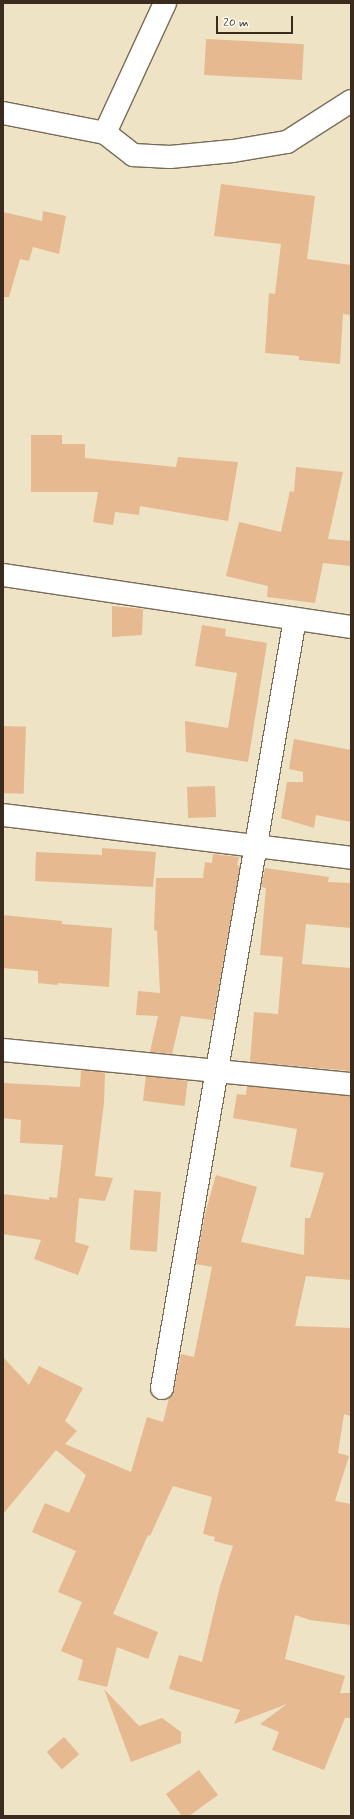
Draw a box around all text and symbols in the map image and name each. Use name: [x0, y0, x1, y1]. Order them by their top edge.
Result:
scale bar: [218, 8, 295, 34]
text: 20 m: [223, 15, 249, 31]

